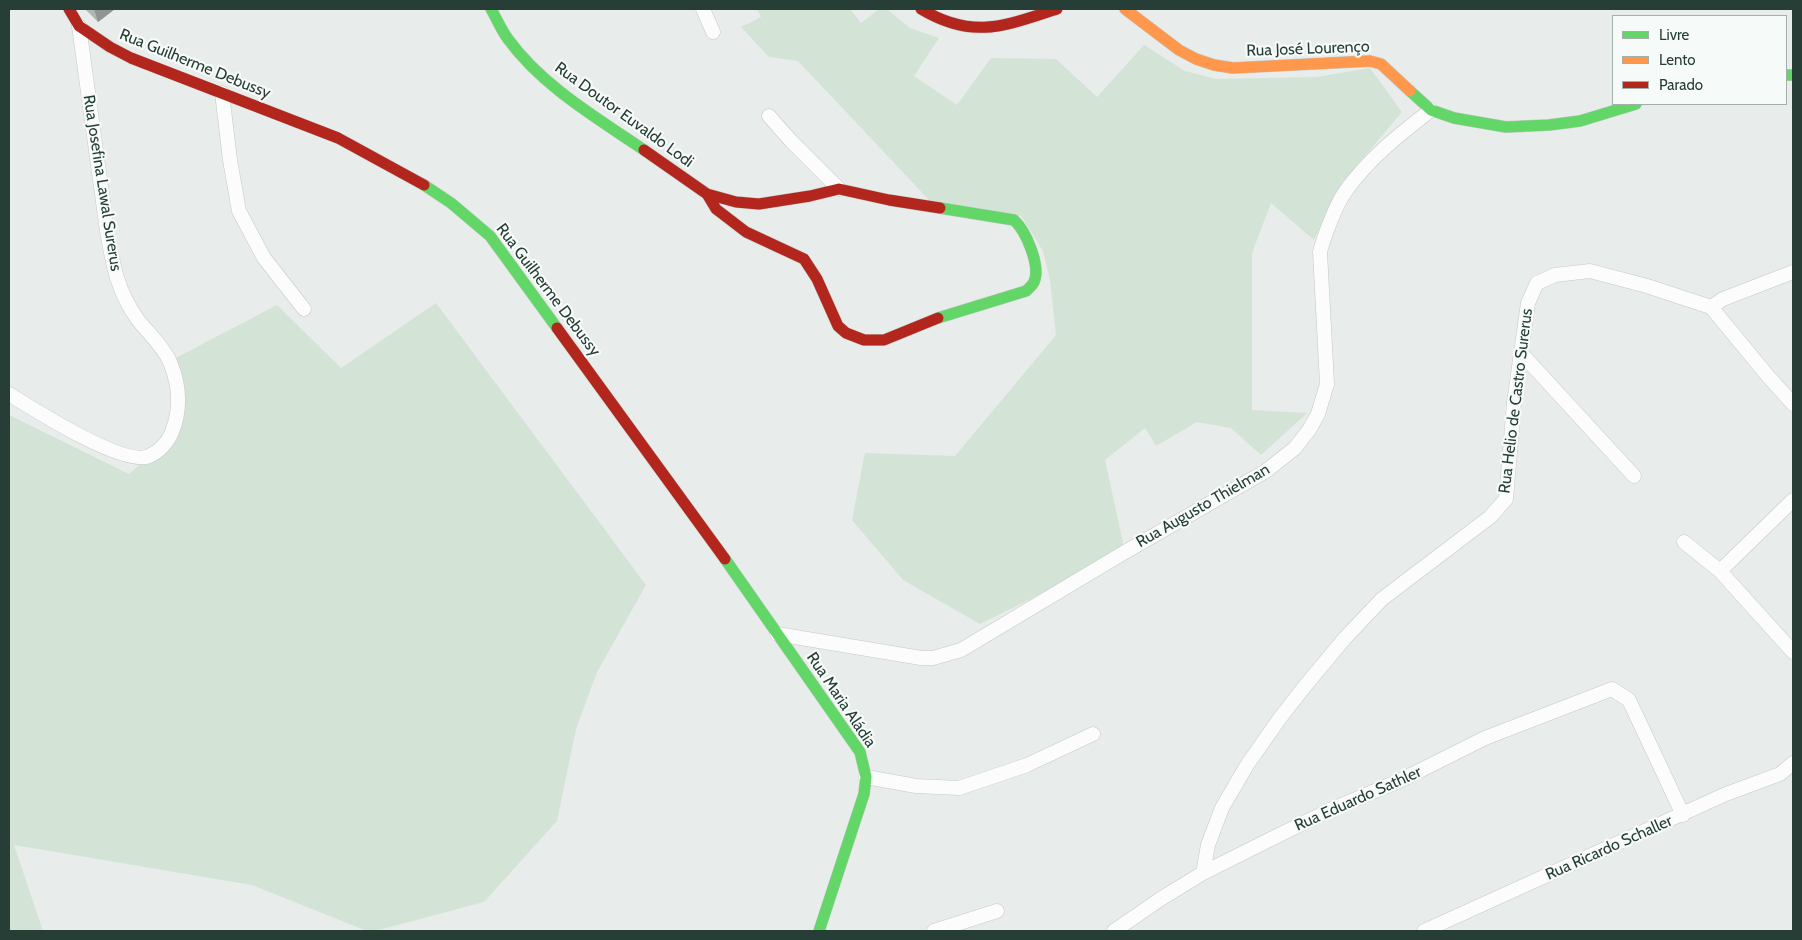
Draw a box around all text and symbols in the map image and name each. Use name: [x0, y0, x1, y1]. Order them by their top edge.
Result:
legend: [1612, 15, 1787, 105]
street label: Rua Guilherme Debussy: [117, 25, 273, 103]
text: Livre: [1659, 26, 1689, 44]
street label: Rua José Lourenço: [1246, 37, 1370, 61]
text: Lento: [1659, 51, 1696, 69]
street label: Rua Doutor Euvaldo Lodi: [551, 58, 697, 172]
text: Parado: [1659, 76, 1703, 94]
street label: Rua Josefina Lawal Surerus: [79, 93, 125, 273]
street label: Rua Guilherme Debussy: [492, 220, 604, 360]
street label: Rua Helio de Castro Surerus: [1495, 307, 1537, 495]
street label: Rua Augusto Thielman: [1133, 460, 1273, 552]
street label: Rua Maria Aládia: [802, 649, 880, 751]
street label: Rua Eduardo Sathler: [1292, 762, 1424, 836]
street label: Rua Ricardo Schaller: [1543, 811, 1675, 885]

